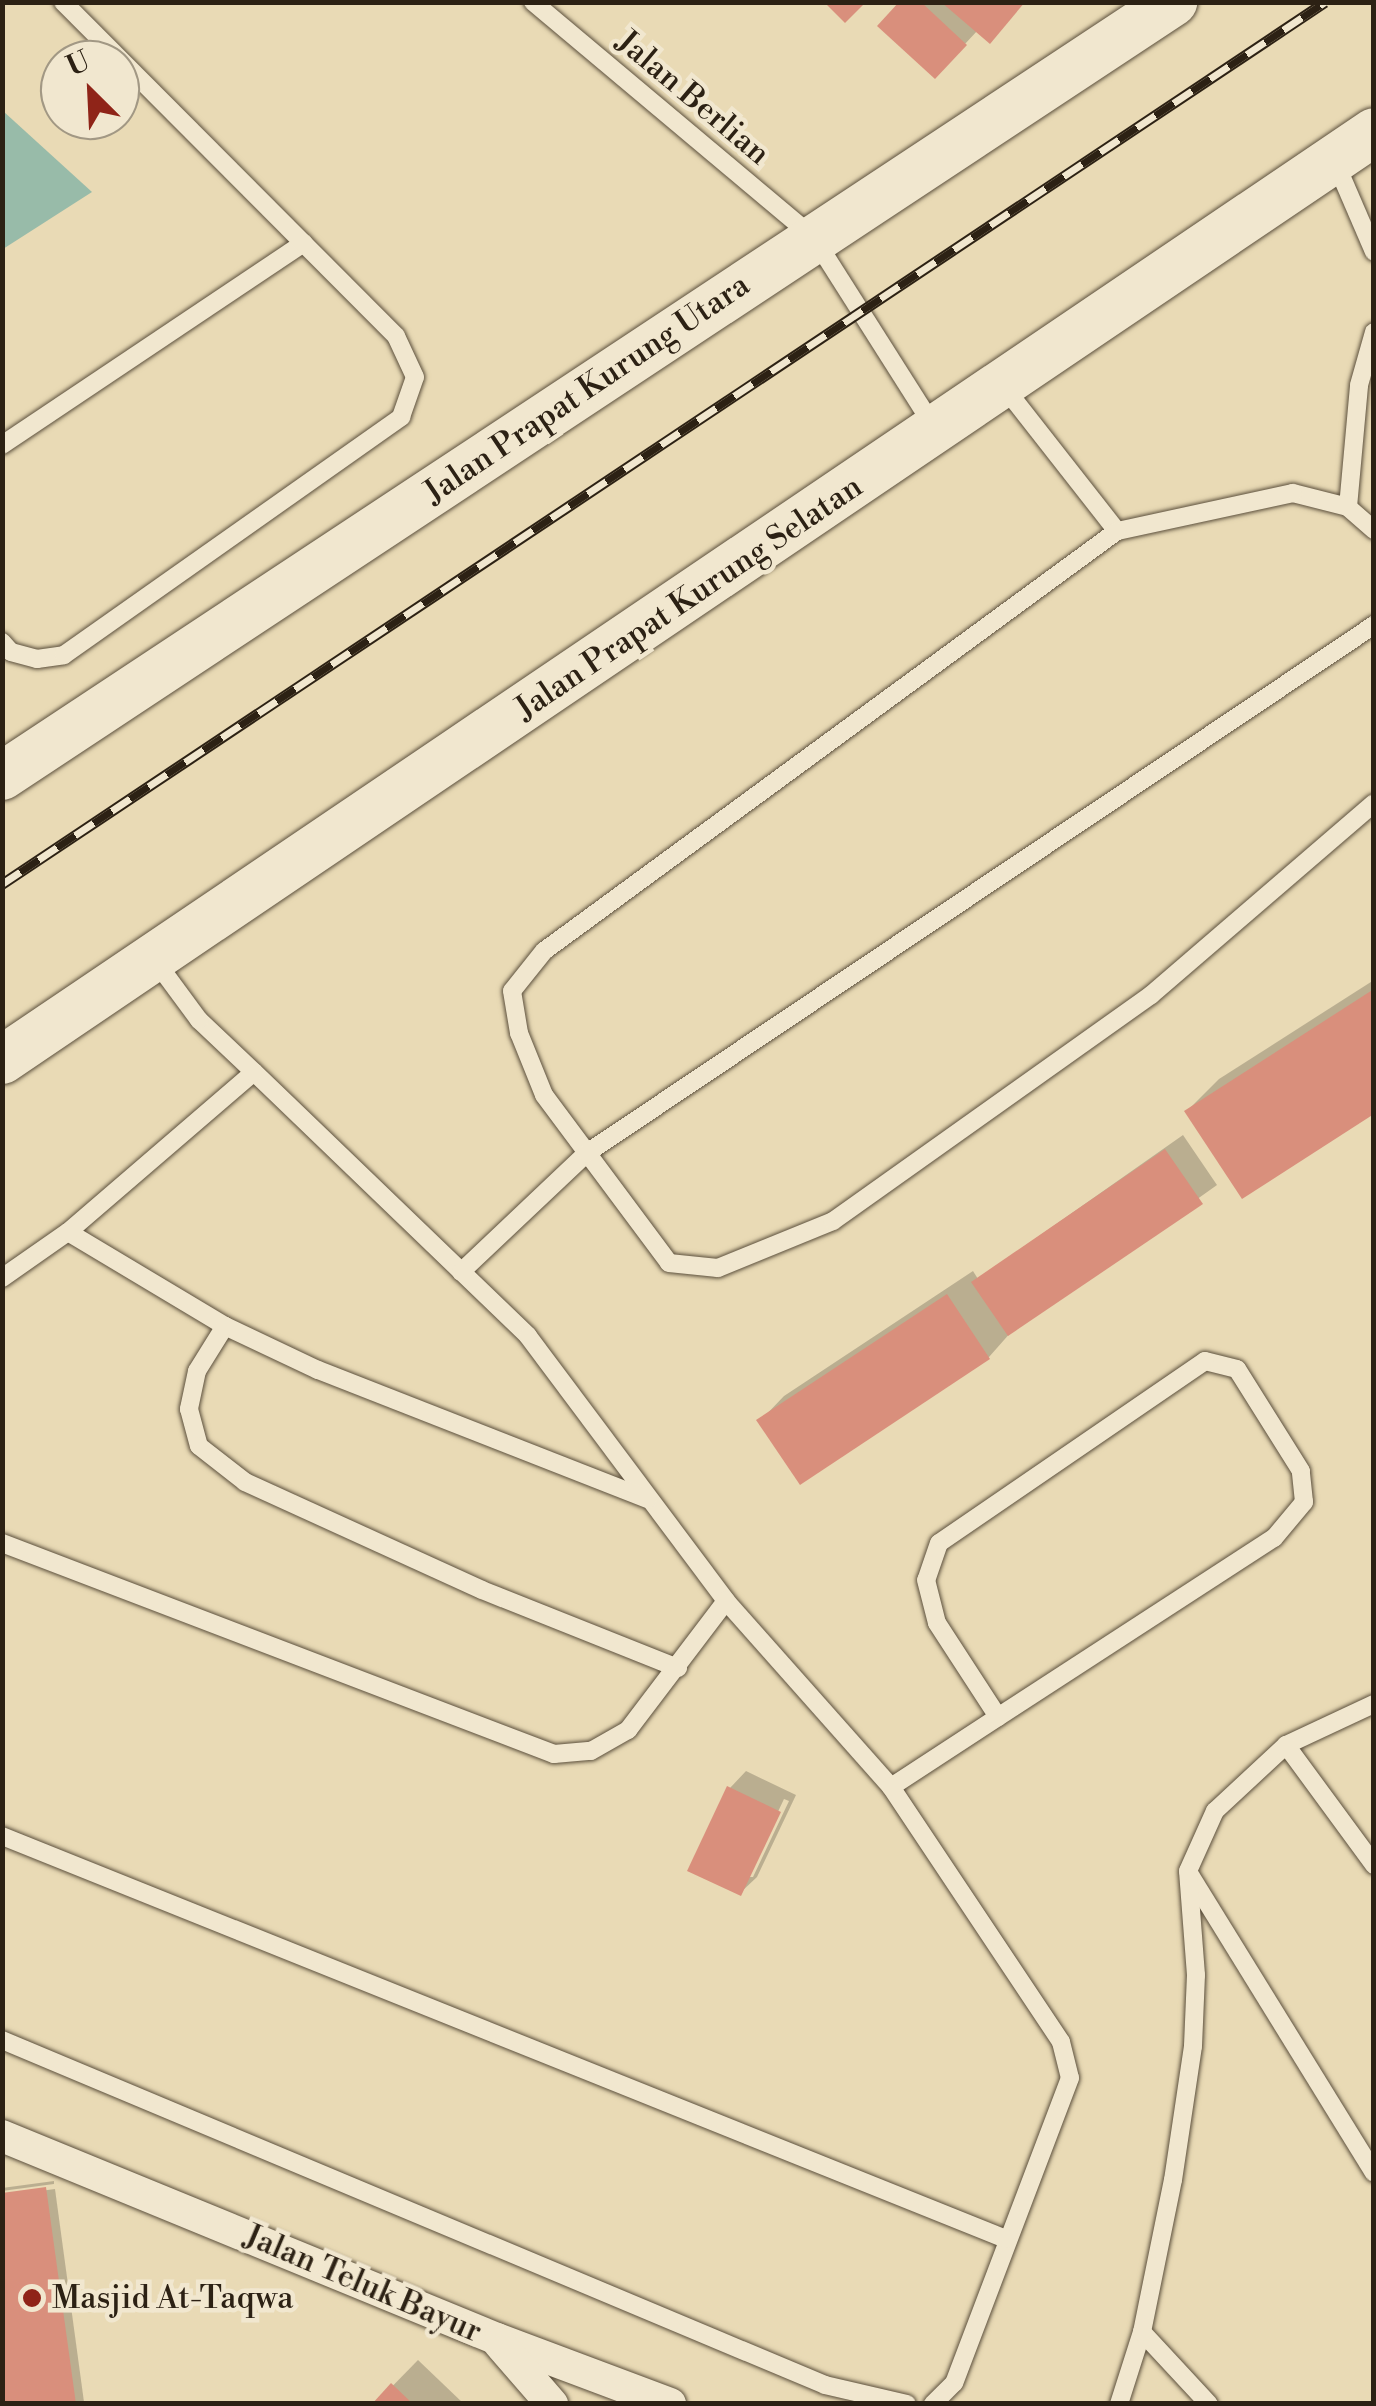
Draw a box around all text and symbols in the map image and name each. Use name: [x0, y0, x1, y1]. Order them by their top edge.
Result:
street label: Jalan Berlian: [609, 23, 777, 173]
north arrow: [40, 40, 140, 140]
text: U: [61, 44, 95, 84]
street label: Jalan Prapat Kurung Utara: [417, 266, 757, 512]
street label: Jalan Prapat Kurung Selatan: [508, 467, 870, 729]
street label: Jalan Teluk Bayur: [239, 2217, 487, 2351]
place label: Masjid At-Taqwa: [52, 2279, 293, 2317]
marker: Masjid At-Taqwa: [21, 2287, 43, 2309]

